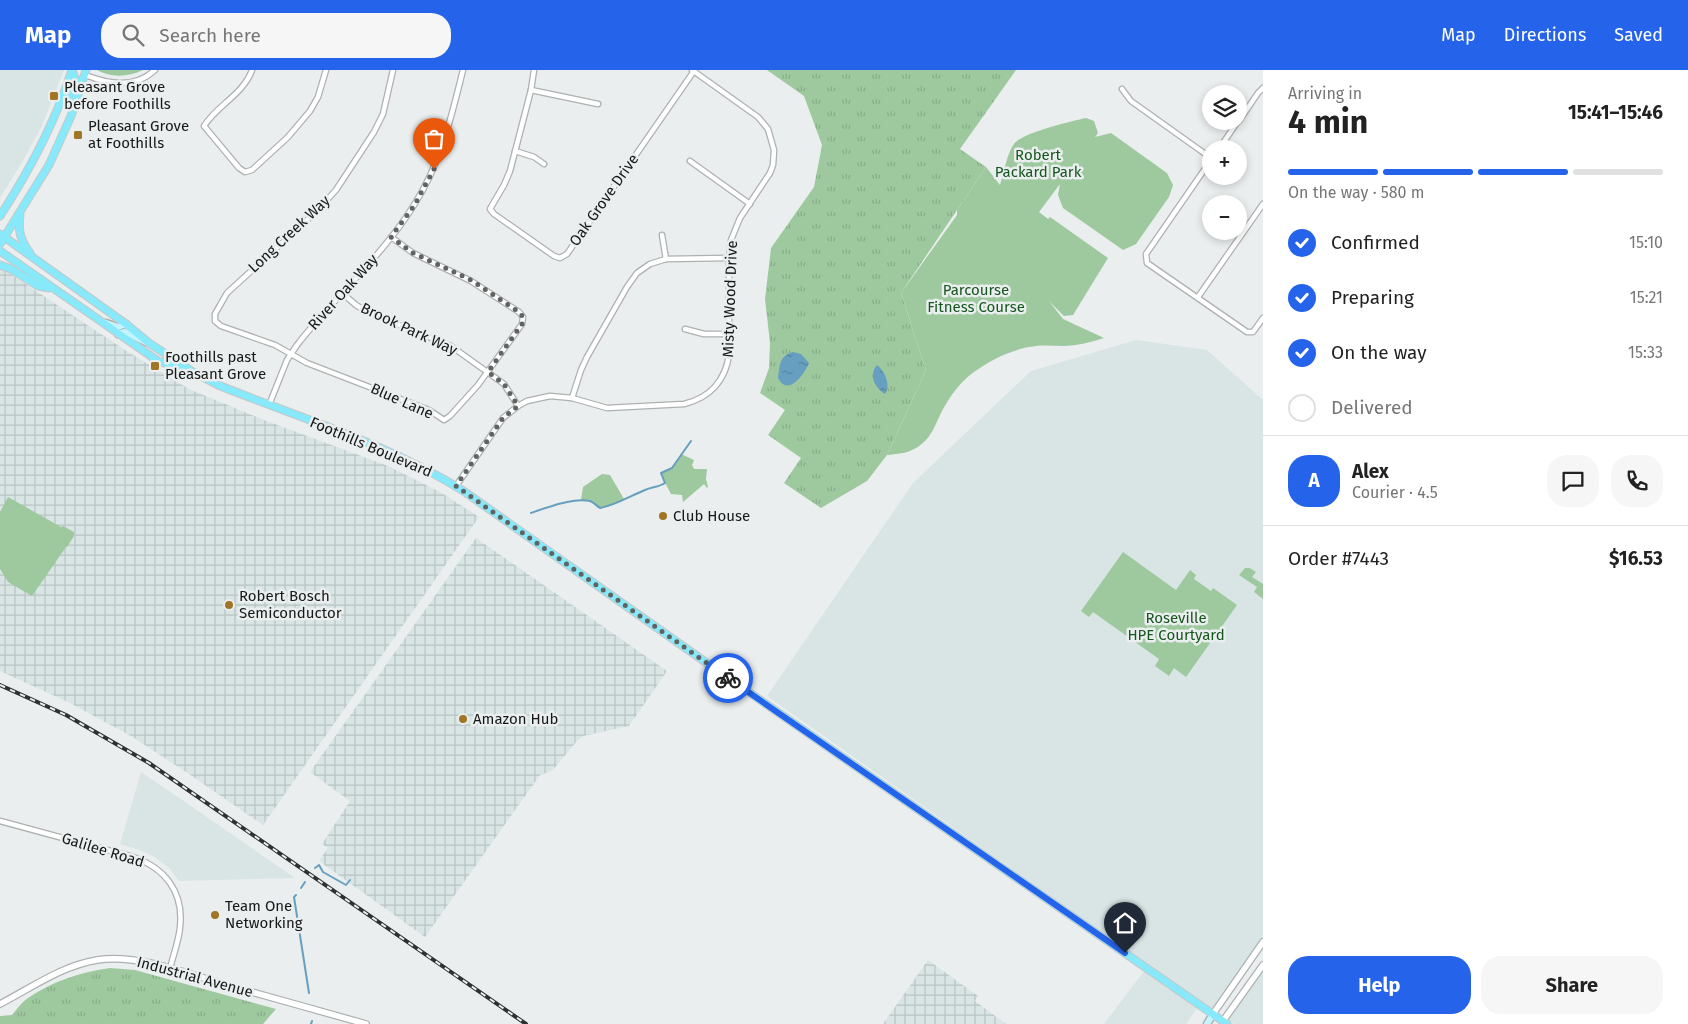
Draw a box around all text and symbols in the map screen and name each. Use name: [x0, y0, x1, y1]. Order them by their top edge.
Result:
search box: [101, 13, 451, 58]
text: Map: [25, 21, 71, 49]
icon: search: [119, 21, 147, 49]
text: Search here: [159, 24, 261, 47]
text: Map: [1441, 24, 1476, 46]
text: Directions: [1504, 24, 1586, 46]
text: Saved: [1614, 24, 1663, 46]
place label: Pleasant Grove before Foothills: [64, 78, 171, 113]
text: Arriving in: [1288, 84, 1362, 103]
map controls: [1202, 85, 1247, 240]
button: layers: [1202, 85, 1247, 130]
marker: Pleasant Grove before Foothills: [48, 90, 60, 102]
text: 15:41–15:46: [1568, 101, 1663, 124]
text: 4 min: [1288, 103, 1368, 141]
place label: Pleasant Grove at Foothills: [88, 117, 189, 152]
pin: [413, 118, 455, 169]
icon: bag: [420, 125, 448, 153]
marker: Pleasant Grove at Foothills: [72, 129, 84, 141]
button: +: [1202, 140, 1247, 185]
park label: Robert Packard Park: [995, 146, 1082, 181]
street label: Oak Grove Drive: [566, 151, 642, 249]
text: On the way · 580 m: [1288, 183, 1424, 202]
street label: Long Creek Way: [244, 191, 334, 276]
button: −: [1202, 195, 1247, 240]
icon: check: [1288, 229, 1316, 257]
text: Confirmed: [1331, 231, 1420, 254]
text: 15:10: [1629, 233, 1663, 252]
street label: Misty Wood Drive: [719, 240, 741, 358]
street label: River Oak Way: [304, 250, 382, 334]
park label: Parcourse Fitness Course: [927, 281, 1025, 316]
icon: check: [1288, 284, 1316, 312]
text: Preparing: [1331, 286, 1414, 309]
text: 15:21: [1630, 288, 1663, 307]
street label: Brook Park Way: [358, 299, 461, 359]
icon: check: [1288, 339, 1316, 367]
text: On the way: [1331, 341, 1427, 364]
text: 15:33: [1628, 343, 1663, 362]
place label: Foothills past Pleasant Grove: [165, 348, 266, 383]
marker: Foothills past Pleasant Grove: [149, 360, 161, 372]
street label: Blue Lane: [368, 379, 436, 423]
text: Delivered: [1331, 396, 1413, 419]
street label: Foothills Boulevard: [307, 413, 435, 481]
button: chat: [1547, 455, 1599, 507]
button: phone: [1611, 455, 1663, 507]
text: Alex: [1352, 460, 1389, 483]
text: A: [1308, 469, 1320, 492]
text: Courier · 4.5: [1352, 483, 1438, 502]
place label: Club House: [673, 507, 750, 525]
marker: Club House: [657, 510, 669, 522]
text: Order #7443: [1288, 547, 1389, 570]
text: $16.53: [1609, 547, 1663, 570]
place label: Robert Bosch Semiconductor: [239, 587, 342, 622]
marker: Robert Bosch Semiconductor: [223, 599, 235, 611]
park label: Roseville HPE Courtyard: [1127, 609, 1225, 644]
courier: [703, 653, 753, 703]
icon: bike: [714, 664, 742, 692]
place label: Amazon Hub: [473, 710, 558, 728]
marker: Amazon Hub: [457, 713, 469, 725]
street label: Galilee Road: [60, 829, 146, 871]
place label: Team One Networking: [225, 897, 303, 932]
pin: [1104, 902, 1146, 953]
marker: Team One Networking: [209, 909, 221, 921]
icon: home: [1111, 909, 1139, 937]
street label: Industrial Avenue: [135, 953, 255, 1001]
button: Help: [1288, 956, 1471, 1014]
button: Share: [1481, 956, 1663, 1014]

